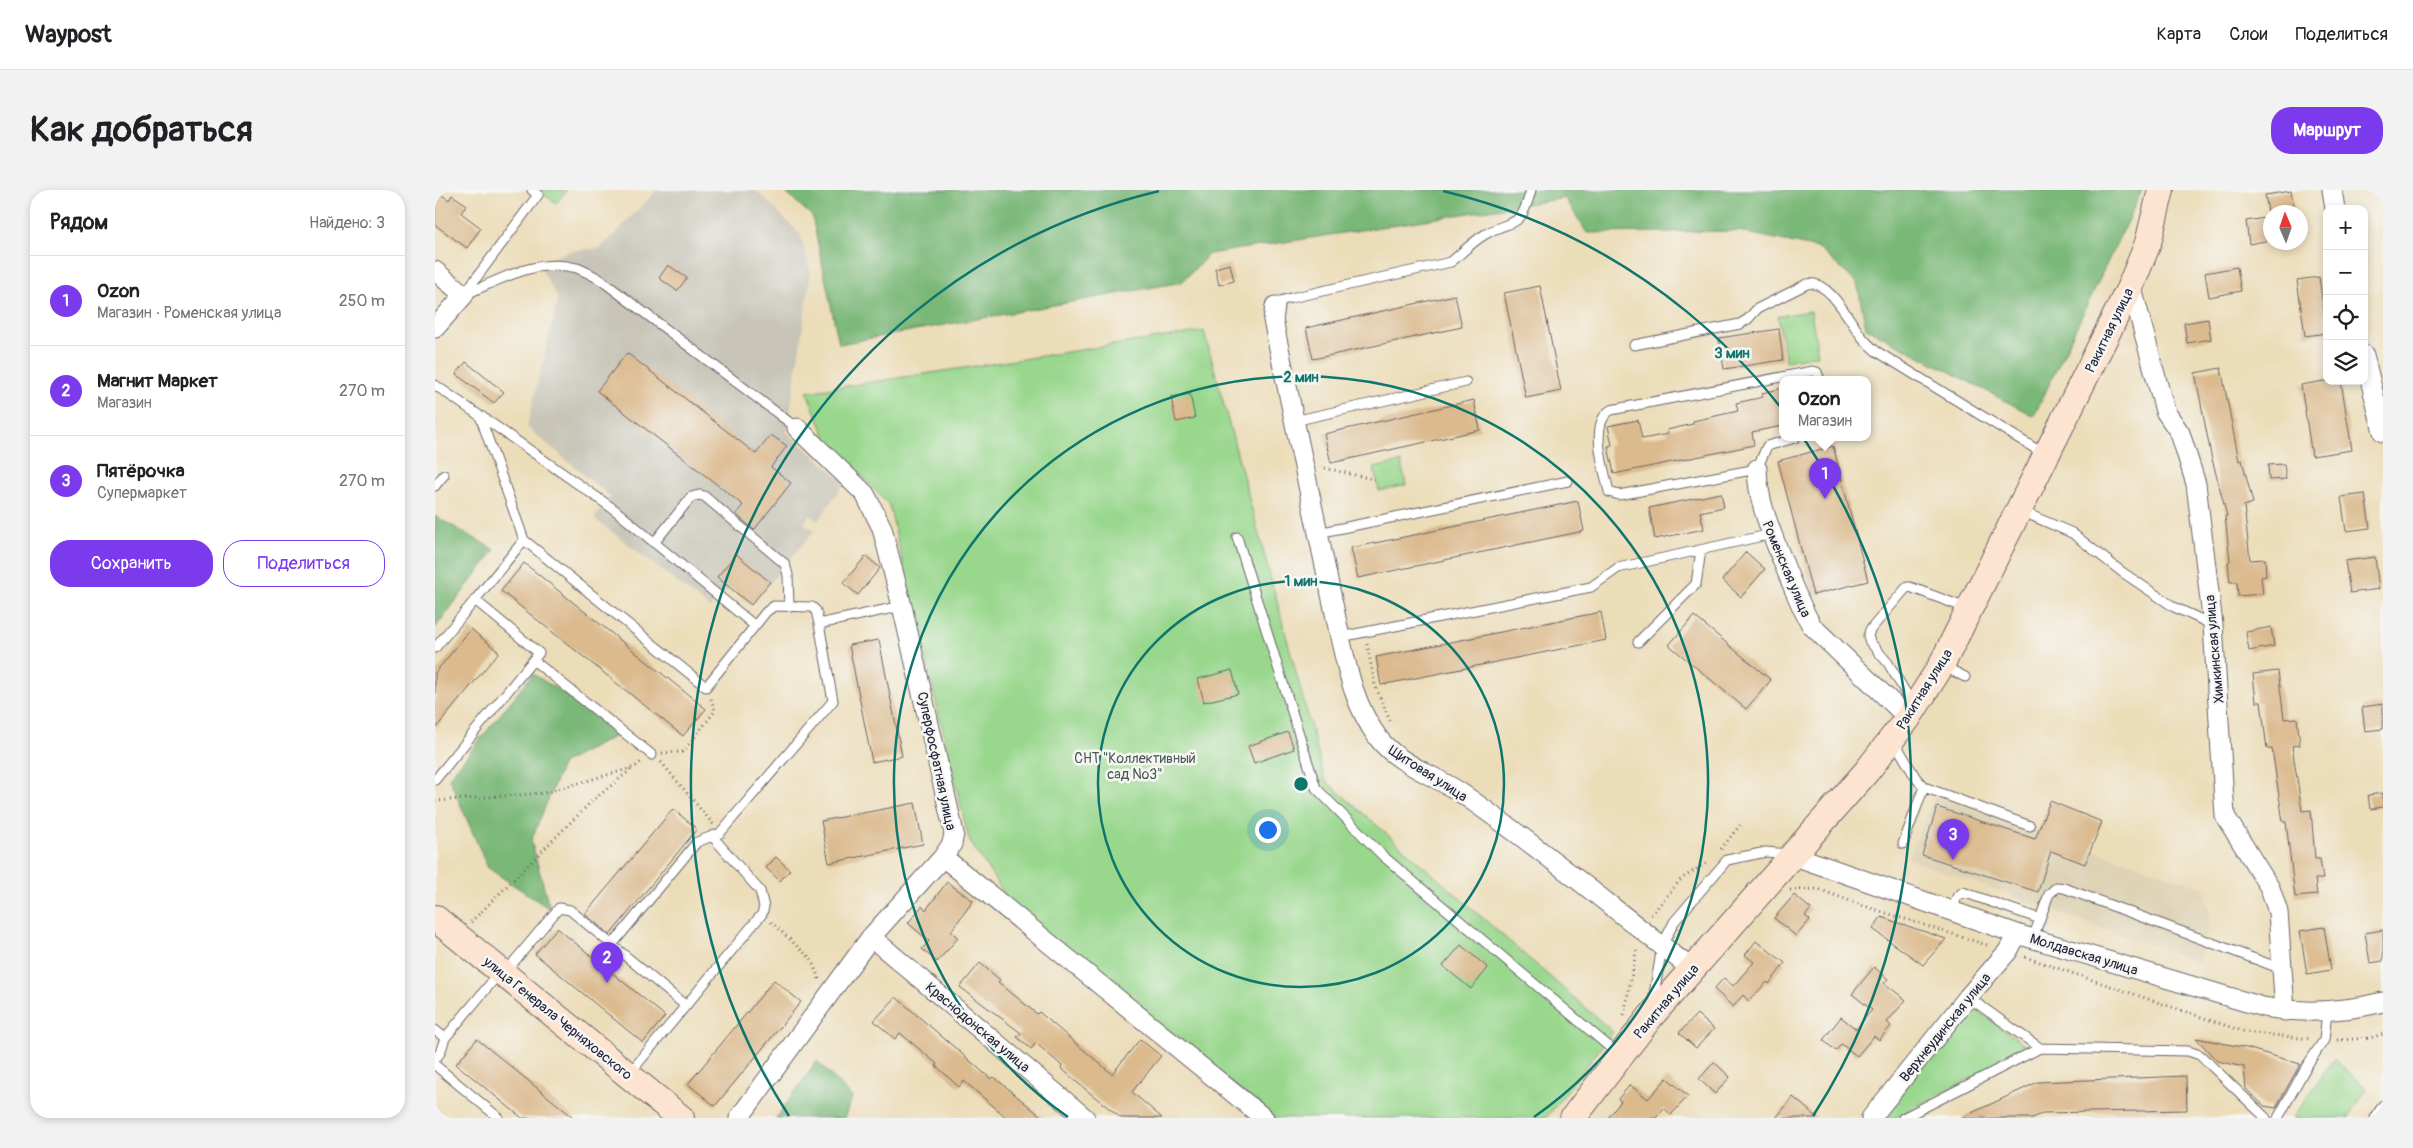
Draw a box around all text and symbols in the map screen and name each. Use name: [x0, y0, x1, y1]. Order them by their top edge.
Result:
text: Waypost: [25, 20, 112, 49]
text: Карта: [2157, 23, 2201, 46]
text: Слои: [2229, 23, 2267, 46]
text: Поделиться: [2295, 23, 2388, 46]
button: Маршрут: [2271, 107, 2383, 154]
text: Как добраться: [30, 108, 253, 152]
north arrow: [2263, 205, 2308, 250]
map controls: [2323, 205, 2368, 385]
button: +: [2323, 205, 2368, 250]
text: Рядом: [50, 209, 108, 236]
text: Найдено: 3: [309, 213, 385, 233]
button: −: [2323, 250, 2368, 295]
text: Ozon: [97, 279, 140, 303]
street label: Ракитная улица: [2082, 285, 2137, 375]
text: 1: [63, 291, 69, 311]
text: 250 m: [339, 291, 385, 311]
button: locate: [2323, 295, 2368, 340]
text: Магазин · Роменская улица: [97, 303, 281, 323]
button: layers: [2323, 340, 2368, 385]
text: 3 мин: [1714, 344, 1750, 363]
text: 2 мин: [1283, 368, 1319, 387]
text: Магнит Маркет: [97, 369, 218, 393]
popup: [1779, 376, 1871, 441]
text: 2: [62, 381, 70, 401]
text: 270 m: [339, 381, 385, 401]
text: Ozon: [1798, 387, 1840, 411]
text: Магазин: [97, 393, 152, 413]
text: Магазин: [1798, 411, 1852, 431]
pin: 1: [1809, 458, 1841, 499]
text: Пятёрочка: [97, 459, 185, 483]
text: 3: [62, 471, 70, 491]
text: 270 m: [339, 471, 385, 491]
text: Супермаркет: [97, 483, 187, 503]
street label: Роменская улица: [1759, 519, 1814, 620]
button: Сохранить: [50, 540, 213, 587]
button: Поделиться: [223, 540, 385, 587]
text: 1 мин: [1284, 572, 1318, 591]
street label: Химкинская улица: [2201, 594, 2228, 704]
street label: Ракитная улица: [1893, 646, 1956, 733]
street label: Суперфосфатная улица: [914, 690, 959, 832]
street label: Щитовая улица: [1385, 741, 1471, 805]
park label: СНТ "Коллективный сад №3": [1074, 750, 1196, 783]
centre of rings: [1292, 775, 1310, 793]
your location: [1255, 817, 1281, 843]
pin: 3: [1937, 819, 1969, 860]
street label: Молдавская улица: [2028, 930, 2140, 979]
pin: 2: [591, 942, 623, 983]
street label: улица Генерала Черняховского: [479, 952, 636, 1084]
street label: Ракитная улица: [1630, 961, 1702, 1042]
street label: Верхнеудинская улица: [1896, 969, 1995, 1085]
street label: Краснодонская улица: [922, 979, 1033, 1076]

